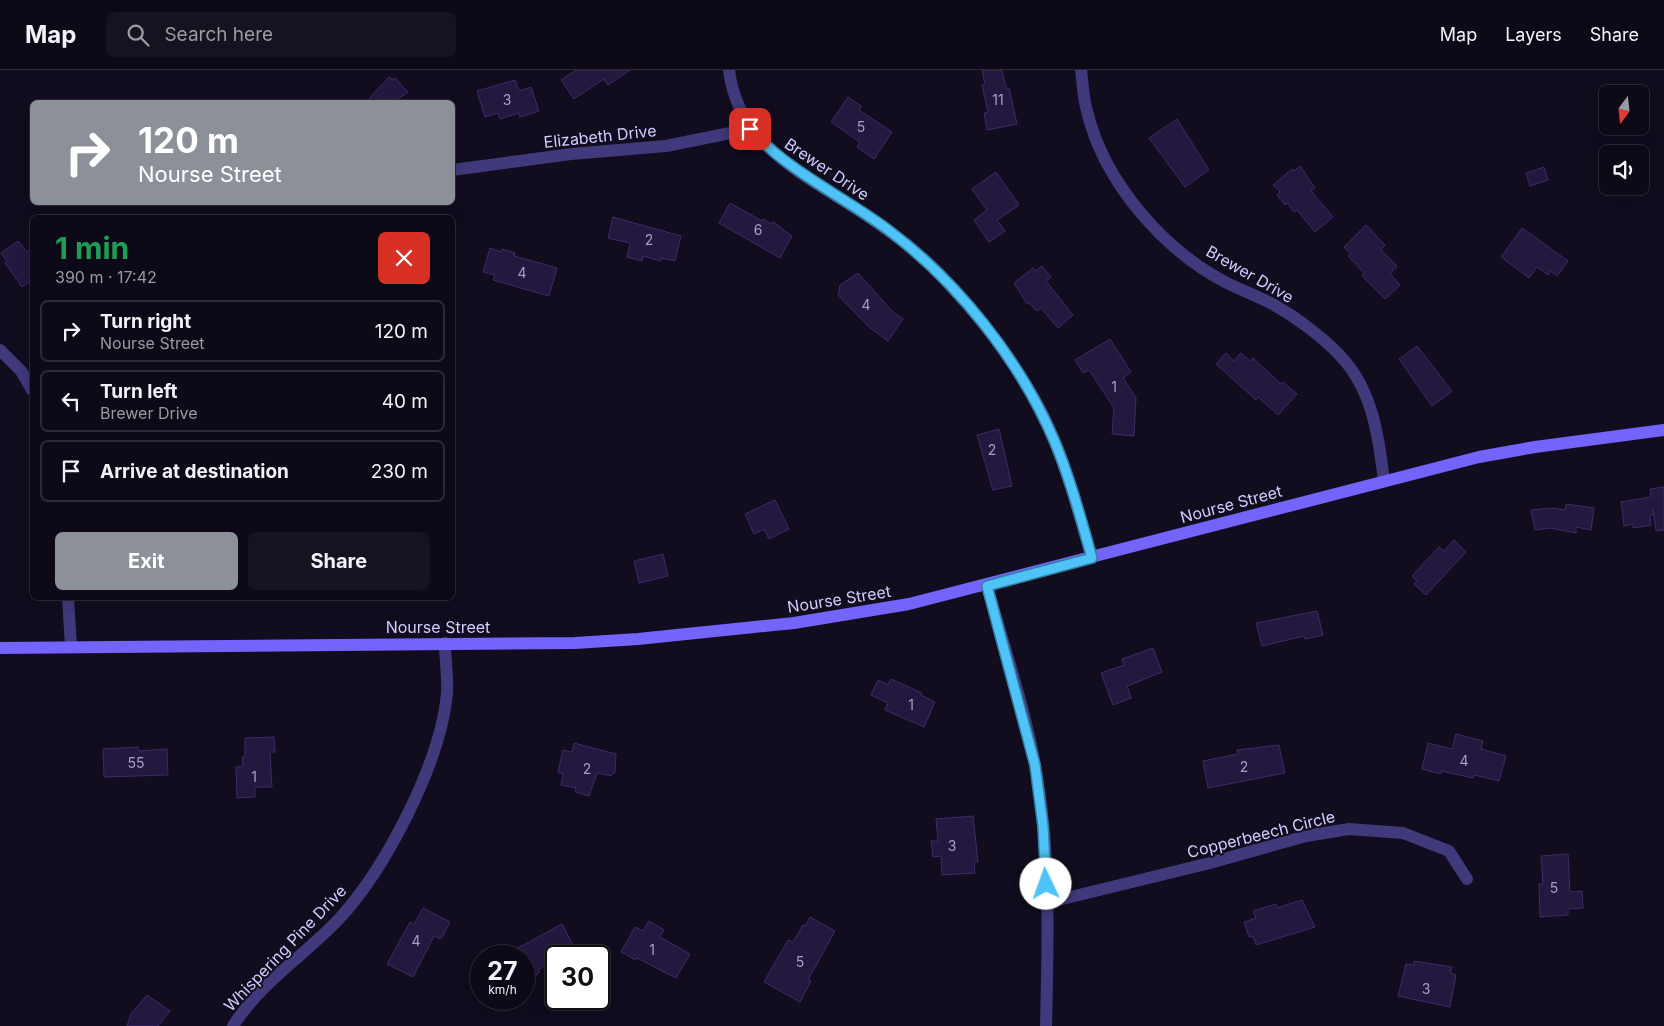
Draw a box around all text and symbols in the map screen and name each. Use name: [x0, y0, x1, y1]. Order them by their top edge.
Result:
search box: [106, 12, 456, 57]
text: Map: [25, 20, 76, 49]
icon: search: [124, 21, 152, 49]
text: Search here: [164, 23, 273, 46]
text: Map: [1440, 24, 1477, 45]
text: Layers: [1505, 24, 1562, 45]
text: Share: [1590, 24, 1639, 45]
north arrow: [1599, 85, 1649, 135]
map controls: [1599, 85, 1649, 195]
house number: 3: [503, 91, 511, 108]
house number: 11: [992, 91, 1004, 108]
pin: [729, 108, 771, 150]
icon: arrive: [736, 115, 764, 143]
house number: 5: [857, 118, 865, 135]
text: 120 m: [138, 119, 239, 161]
icon: right: [55, 120, 120, 185]
street label: Elizabeth Drive: [543, 120, 657, 152]
street label: Brewer Drive: [781, 133, 873, 205]
button: sound: [1599, 145, 1649, 195]
text: Nourse Street: [138, 161, 282, 187]
house number: 6: [754, 221, 762, 238]
text: 1 min: [55, 230, 129, 266]
house number: 2: [645, 231, 653, 248]
button: close: [378, 232, 430, 284]
street label: Brewer Drive: [1203, 241, 1297, 307]
house number: 4: [517, 264, 527, 281]
text: 390 m · 17:42: [55, 267, 157, 287]
house number: 4: [861, 296, 871, 313]
text: Turn right: [100, 310, 191, 333]
icon: right: [57, 317, 85, 345]
text: 120 m: [375, 320, 428, 343]
text: Nourse Street: [100, 333, 205, 353]
house number: 1: [1111, 378, 1117, 395]
text: Turn left: [100, 380, 178, 403]
icon: left: [57, 387, 85, 415]
text: 40 m: [382, 390, 428, 413]
text: Brewer Drive: [100, 403, 198, 423]
house number: 2: [988, 441, 996, 458]
icon: arrive: [57, 457, 85, 485]
text: Arrive at destination: [100, 460, 289, 483]
text: 230 m: [371, 460, 428, 483]
street label: Nourse Street: [1178, 481, 1284, 527]
button: Exit: [55, 532, 238, 590]
button: Share: [248, 532, 430, 590]
street label: Nourse Street: [786, 581, 892, 617]
street label: Nourse Street: [386, 617, 490, 637]
house number: 1: [908, 696, 914, 713]
house number: 4: [1459, 752, 1469, 769]
house number: 55: [127, 754, 145, 771]
house number: 2: [1240, 758, 1248, 775]
house number: 2: [583, 760, 591, 777]
house number: 1: [251, 768, 257, 785]
street label: Copperbeech Circle: [1185, 806, 1337, 862]
house number: 3: [948, 837, 956, 854]
position arrow: [1019, 857, 1071, 909]
house number: 5: [1550, 879, 1558, 896]
street label: Whispering Pine Drive: [220, 881, 350, 1015]
house number: 4: [411, 932, 421, 949]
house number: 1: [649, 941, 655, 958]
speed limit sign: 30: [545, 945, 610, 1010]
house number: 5: [796, 953, 804, 970]
text: 27: [487, 956, 518, 986]
house number: 3: [1422, 980, 1430, 997]
text: km/h: [488, 982, 517, 997]

